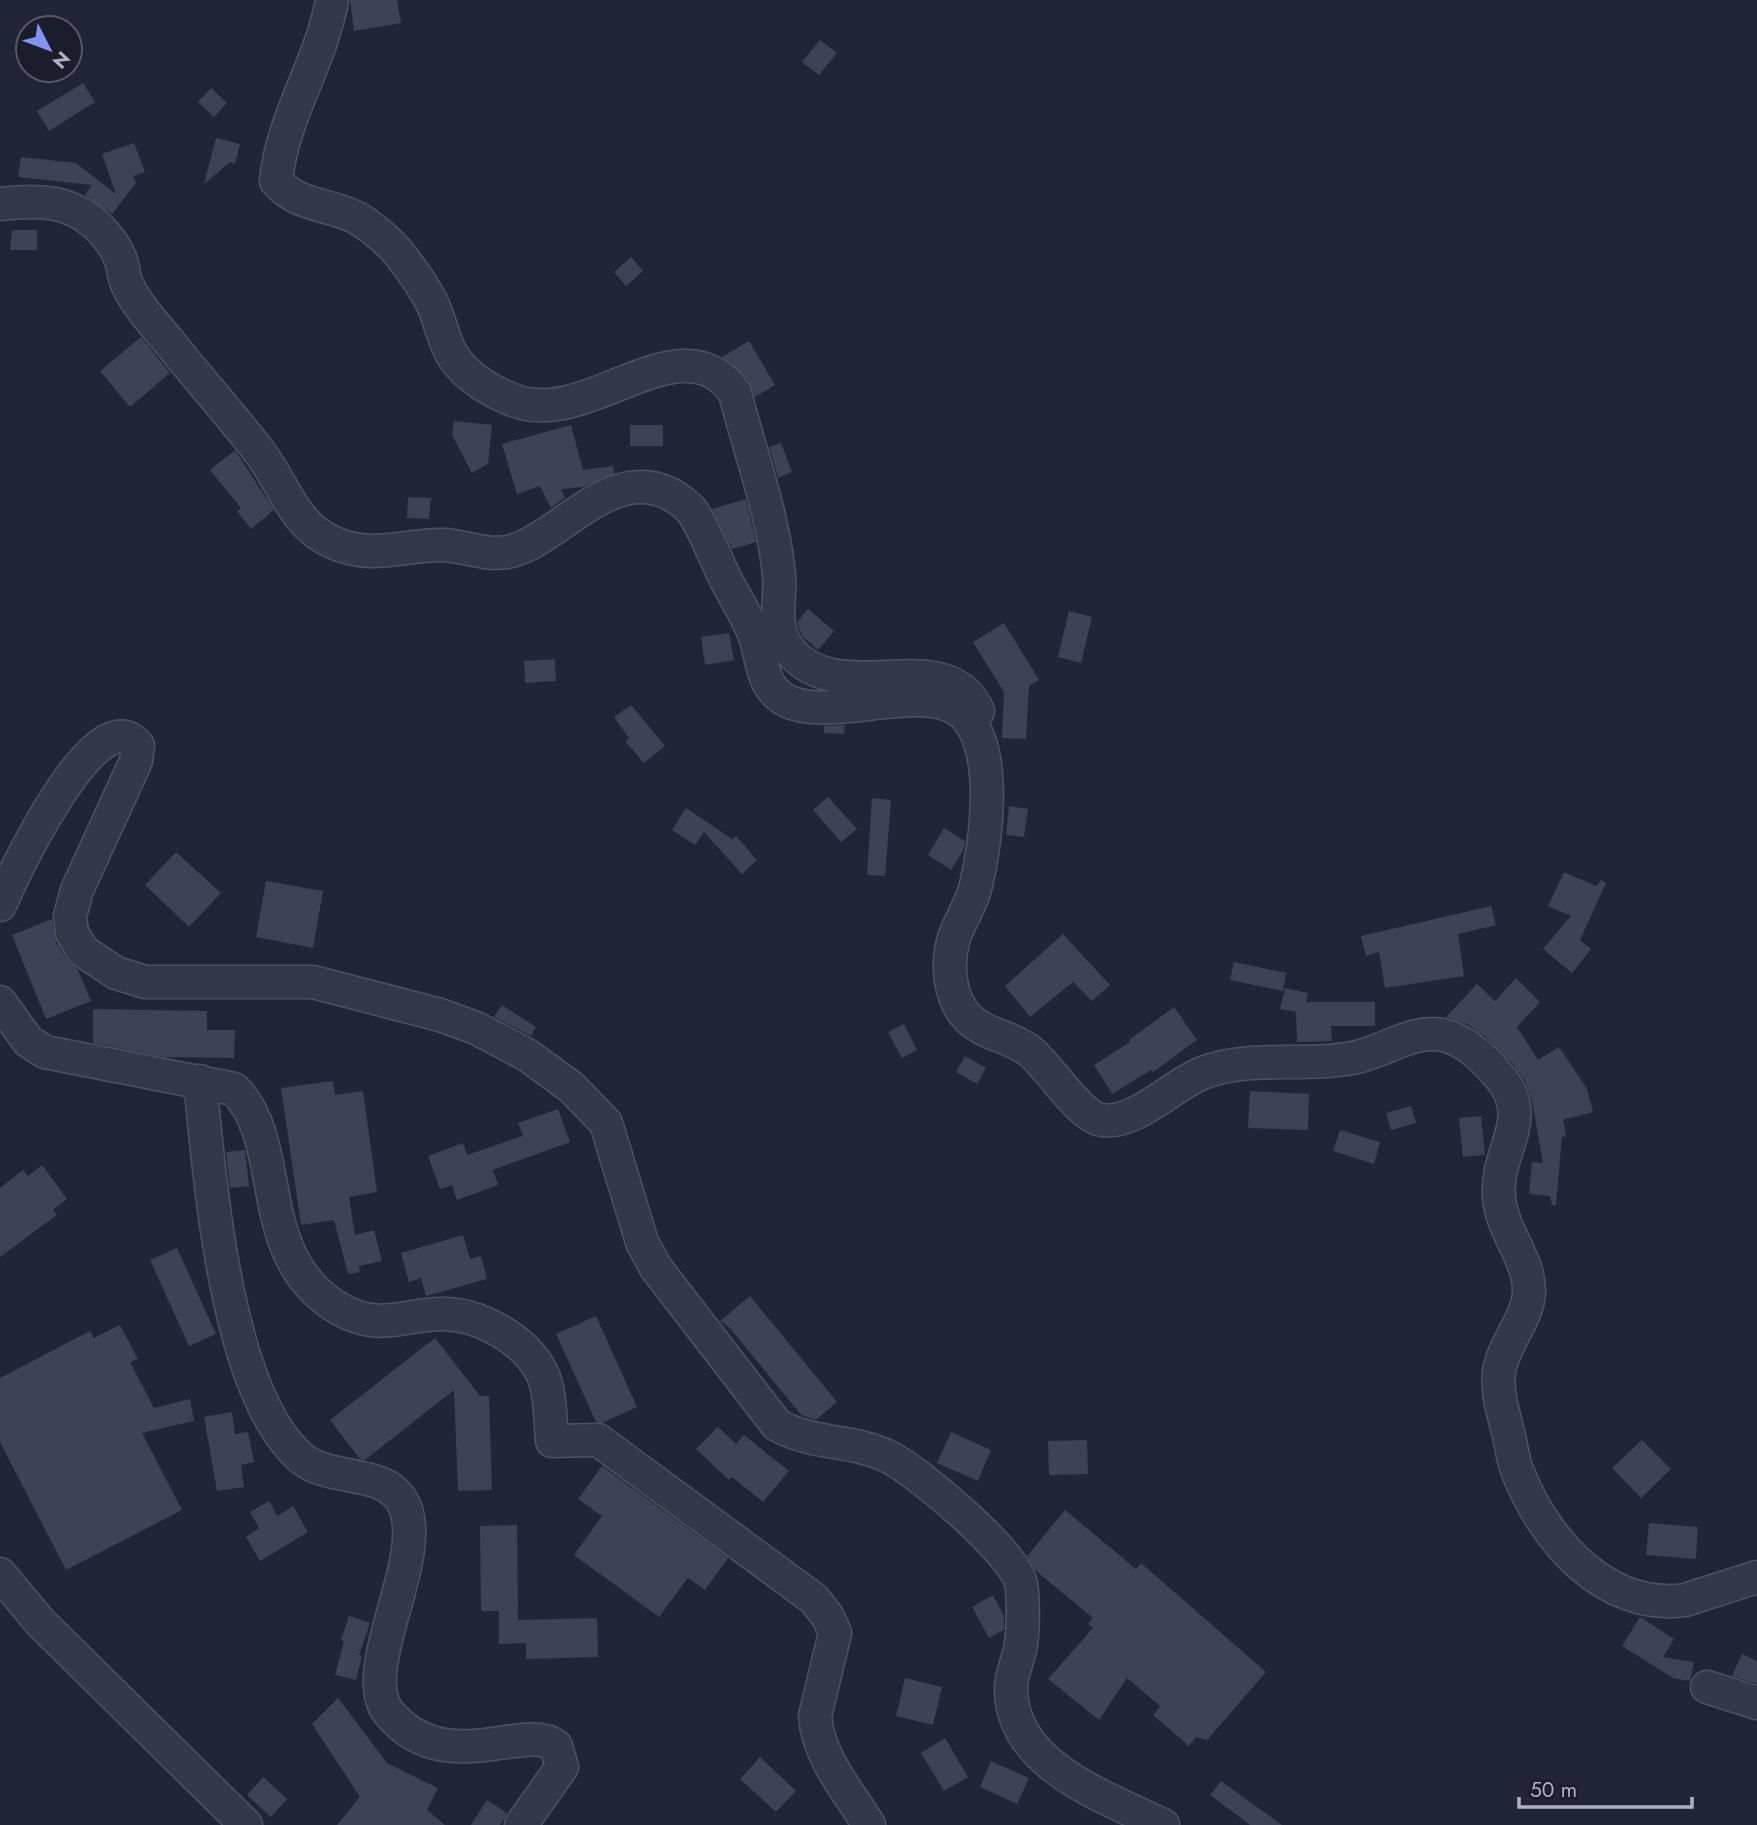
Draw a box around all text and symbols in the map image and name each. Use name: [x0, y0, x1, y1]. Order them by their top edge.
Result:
north arrow: [14, 14, 84, 84]
text: N: [46, 45, 76, 75]
scale bar: [1519, 1766, 1692, 1810]
text: 50 m: [1530, 1775, 1577, 1805]

